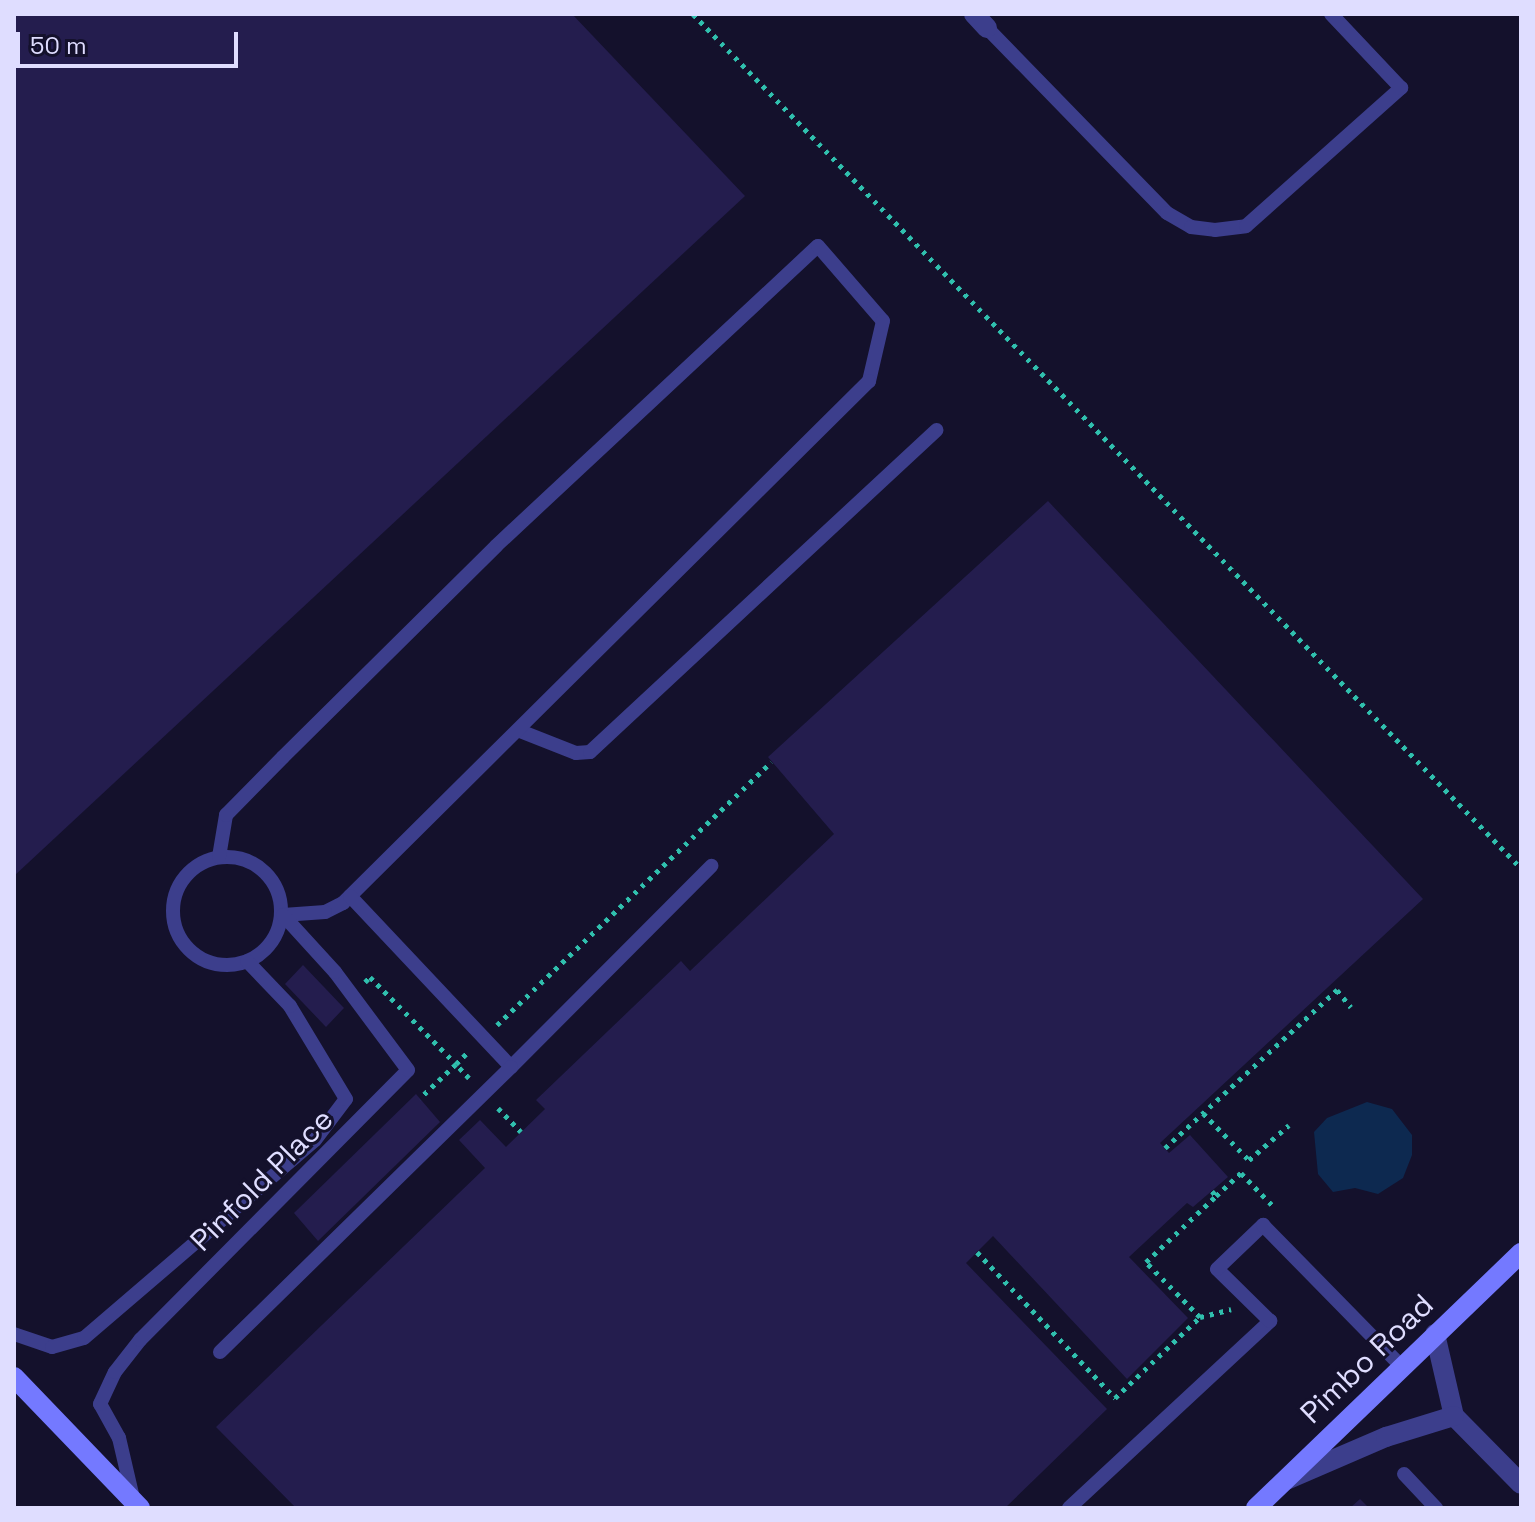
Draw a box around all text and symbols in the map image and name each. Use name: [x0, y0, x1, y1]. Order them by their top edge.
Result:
scale bar: [20, 16, 242, 66]
text: 50 m: [30, 30, 87, 61]
street label: Pinfold Place: [183, 1101, 341, 1259]
street label: Pimbo Road: [1293, 1287, 1441, 1431]

